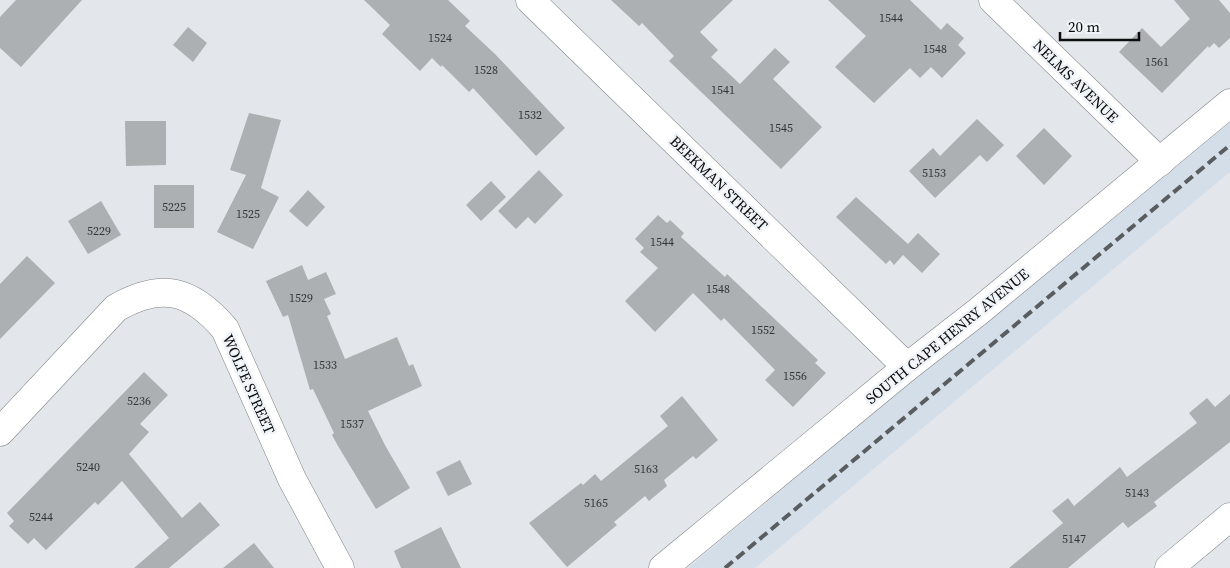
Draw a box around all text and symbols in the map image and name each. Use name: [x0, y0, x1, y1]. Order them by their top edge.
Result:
house number: 1544: [879, 10, 903, 26]
scale bar: [1060, 10, 1139, 42]
text: 20 m: [1068, 16, 1100, 37]
house number: 1524: [428, 30, 452, 46]
street label: NELMS AVENUE: [1029, 35, 1123, 127]
house number: 1548: [923, 41, 947, 57]
house number: 1561: [1145, 54, 1169, 70]
house number: 1528: [474, 62, 498, 78]
house number: 1541: [711, 82, 735, 98]
house number: 1532: [518, 107, 542, 123]
house number: 1545: [769, 120, 793, 136]
street label: BEEKMAN STREET: [665, 131, 773, 235]
house number: 5153: [922, 165, 946, 181]
house number: 5225: [162, 199, 186, 215]
house number: 1525: [236, 206, 260, 222]
house number: 5229: [87, 223, 111, 239]
house number: 1544: [650, 234, 674, 250]
street label: SOUTH CAPE HENRY AVENUE: [861, 263, 1033, 409]
house number: 1548: [706, 281, 730, 297]
house number: 1529: [289, 290, 313, 306]
house number: 1552: [751, 322, 775, 338]
street label: WOLFE STREET: [218, 331, 280, 437]
house number: 1533: [313, 357, 337, 373]
house number: 1556: [783, 368, 807, 384]
house number: 5236: [127, 393, 151, 409]
house number: 1537: [340, 416, 364, 432]
house number: 5240: [76, 459, 100, 475]
house number: 5163: [634, 461, 658, 477]
house number: 5143: [1125, 485, 1149, 501]
house number: 5165: [584, 495, 608, 511]
house number: 5244: [29, 509, 53, 525]
house number: 5147: [1062, 531, 1086, 547]

